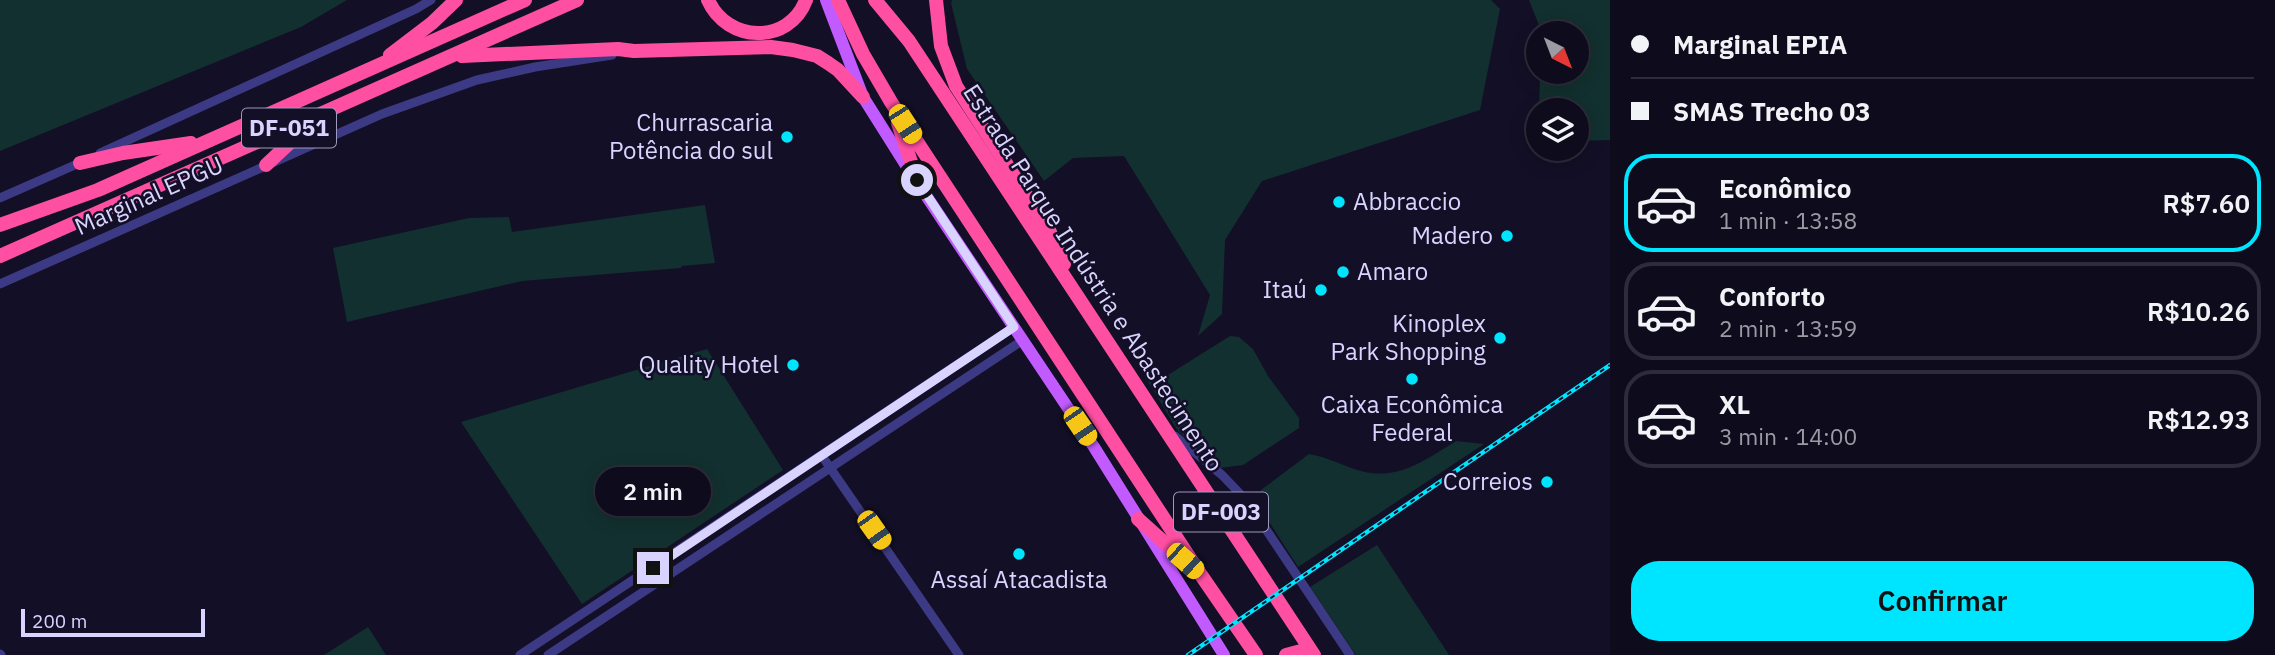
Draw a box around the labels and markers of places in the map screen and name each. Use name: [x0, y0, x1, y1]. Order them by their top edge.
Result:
place label: Churrascaria Potência do sul: [609, 106, 773, 166]
marker: Churrascaria Potência do sul: [779, 129, 795, 145]
place label: Abbraccio: [1353, 185, 1461, 217]
marker: Abbraccio: [1331, 194, 1347, 210]
place label: Madero: [1411, 219, 1493, 251]
marker: Madero: [1499, 228, 1515, 244]
place label: Amaro: [1357, 255, 1428, 287]
marker: Amaro: [1335, 264, 1351, 280]
place label: Itaú: [1263, 273, 1307, 305]
marker: Itaú: [1313, 282, 1329, 298]
place label: Kinoplex Park Shopping: [1331, 307, 1486, 367]
marker: Kinoplex Park Shopping: [1492, 330, 1508, 346]
place label: Quality Hotel: [639, 348, 779, 380]
marker: Quality Hotel: [785, 357, 801, 373]
marker: Caixa Econômica Federal: [1404, 371, 1420, 387]
place label: Caixa Econômica Federal: [1321, 388, 1503, 448]
place label: Correios: [1443, 465, 1533, 497]
marker: Correios: [1539, 474, 1555, 490]
marker: Assaí Atacadista: [1011, 546, 1027, 562]
place label: Assaí Atacadista: [930, 563, 1108, 595]

